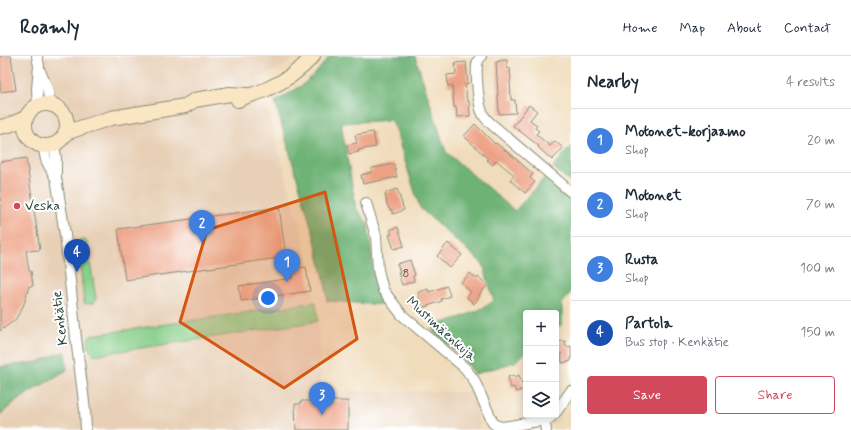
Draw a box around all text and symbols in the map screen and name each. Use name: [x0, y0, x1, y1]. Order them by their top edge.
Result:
text: Roamly: [20, 15, 79, 40]
text: Home: [623, 19, 657, 37]
text: Map: [679, 19, 705, 37]
text: About: [727, 19, 762, 37]
text: Contact: [784, 19, 831, 37]
text: Nearby: [587, 71, 639, 93]
text: 4 results: [786, 74, 835, 91]
text: Motonet-korjaamo: [625, 122, 746, 142]
text: 1: [597, 132, 603, 149]
text: 20 m: [807, 132, 835, 149]
text: Shop: [625, 142, 649, 159]
text: Motonet: [625, 186, 682, 206]
text: 2: [597, 196, 603, 213]
text: 70 m: [806, 196, 835, 213]
place label: Veska: [25, 197, 60, 215]
marker: Veska: [12, 201, 22, 211]
text: Shop: [625, 206, 649, 223]
pin: 2: [189, 210, 215, 243]
pin: 4: [64, 239, 90, 272]
pin: 1: [274, 249, 300, 282]
text: Rusta: [625, 250, 658, 270]
text: 3: [597, 260, 603, 277]
text: 100 m: [800, 260, 835, 277]
house number: 8: [403, 266, 409, 282]
text: Shop: [625, 270, 649, 287]
your location: [258, 288, 278, 308]
street label: Kenkätie: [48, 290, 72, 346]
street label: Mustimäenkuja: [402, 293, 480, 366]
map controls: [523, 310, 559, 418]
button: +: [523, 310, 559, 346]
text: Partola: [625, 314, 673, 334]
text: 4: [596, 324, 604, 341]
text: 150 m: [801, 324, 835, 341]
text: Bus stop · Kenkätie: [625, 334, 729, 351]
button: −: [523, 346, 559, 382]
button: Save: [587, 376, 707, 414]
button: Share: [715, 376, 835, 414]
pin: 3: [309, 382, 335, 415]
button: layers: [523, 382, 559, 418]

